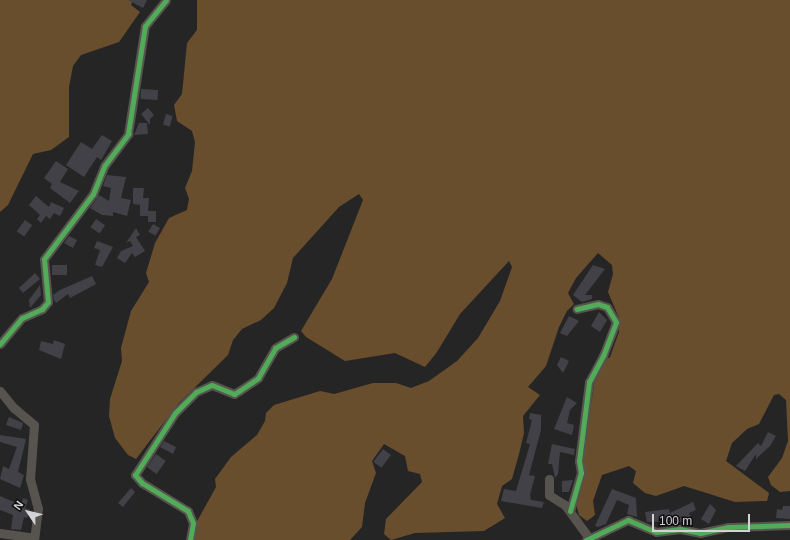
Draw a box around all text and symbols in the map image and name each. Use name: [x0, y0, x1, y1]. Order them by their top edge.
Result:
north arrow: [8, 492, 48, 532]
text: N: [11, 498, 25, 512]
scale bar: [654, 506, 752, 532]
text: 100 m: [659, 514, 692, 528]

